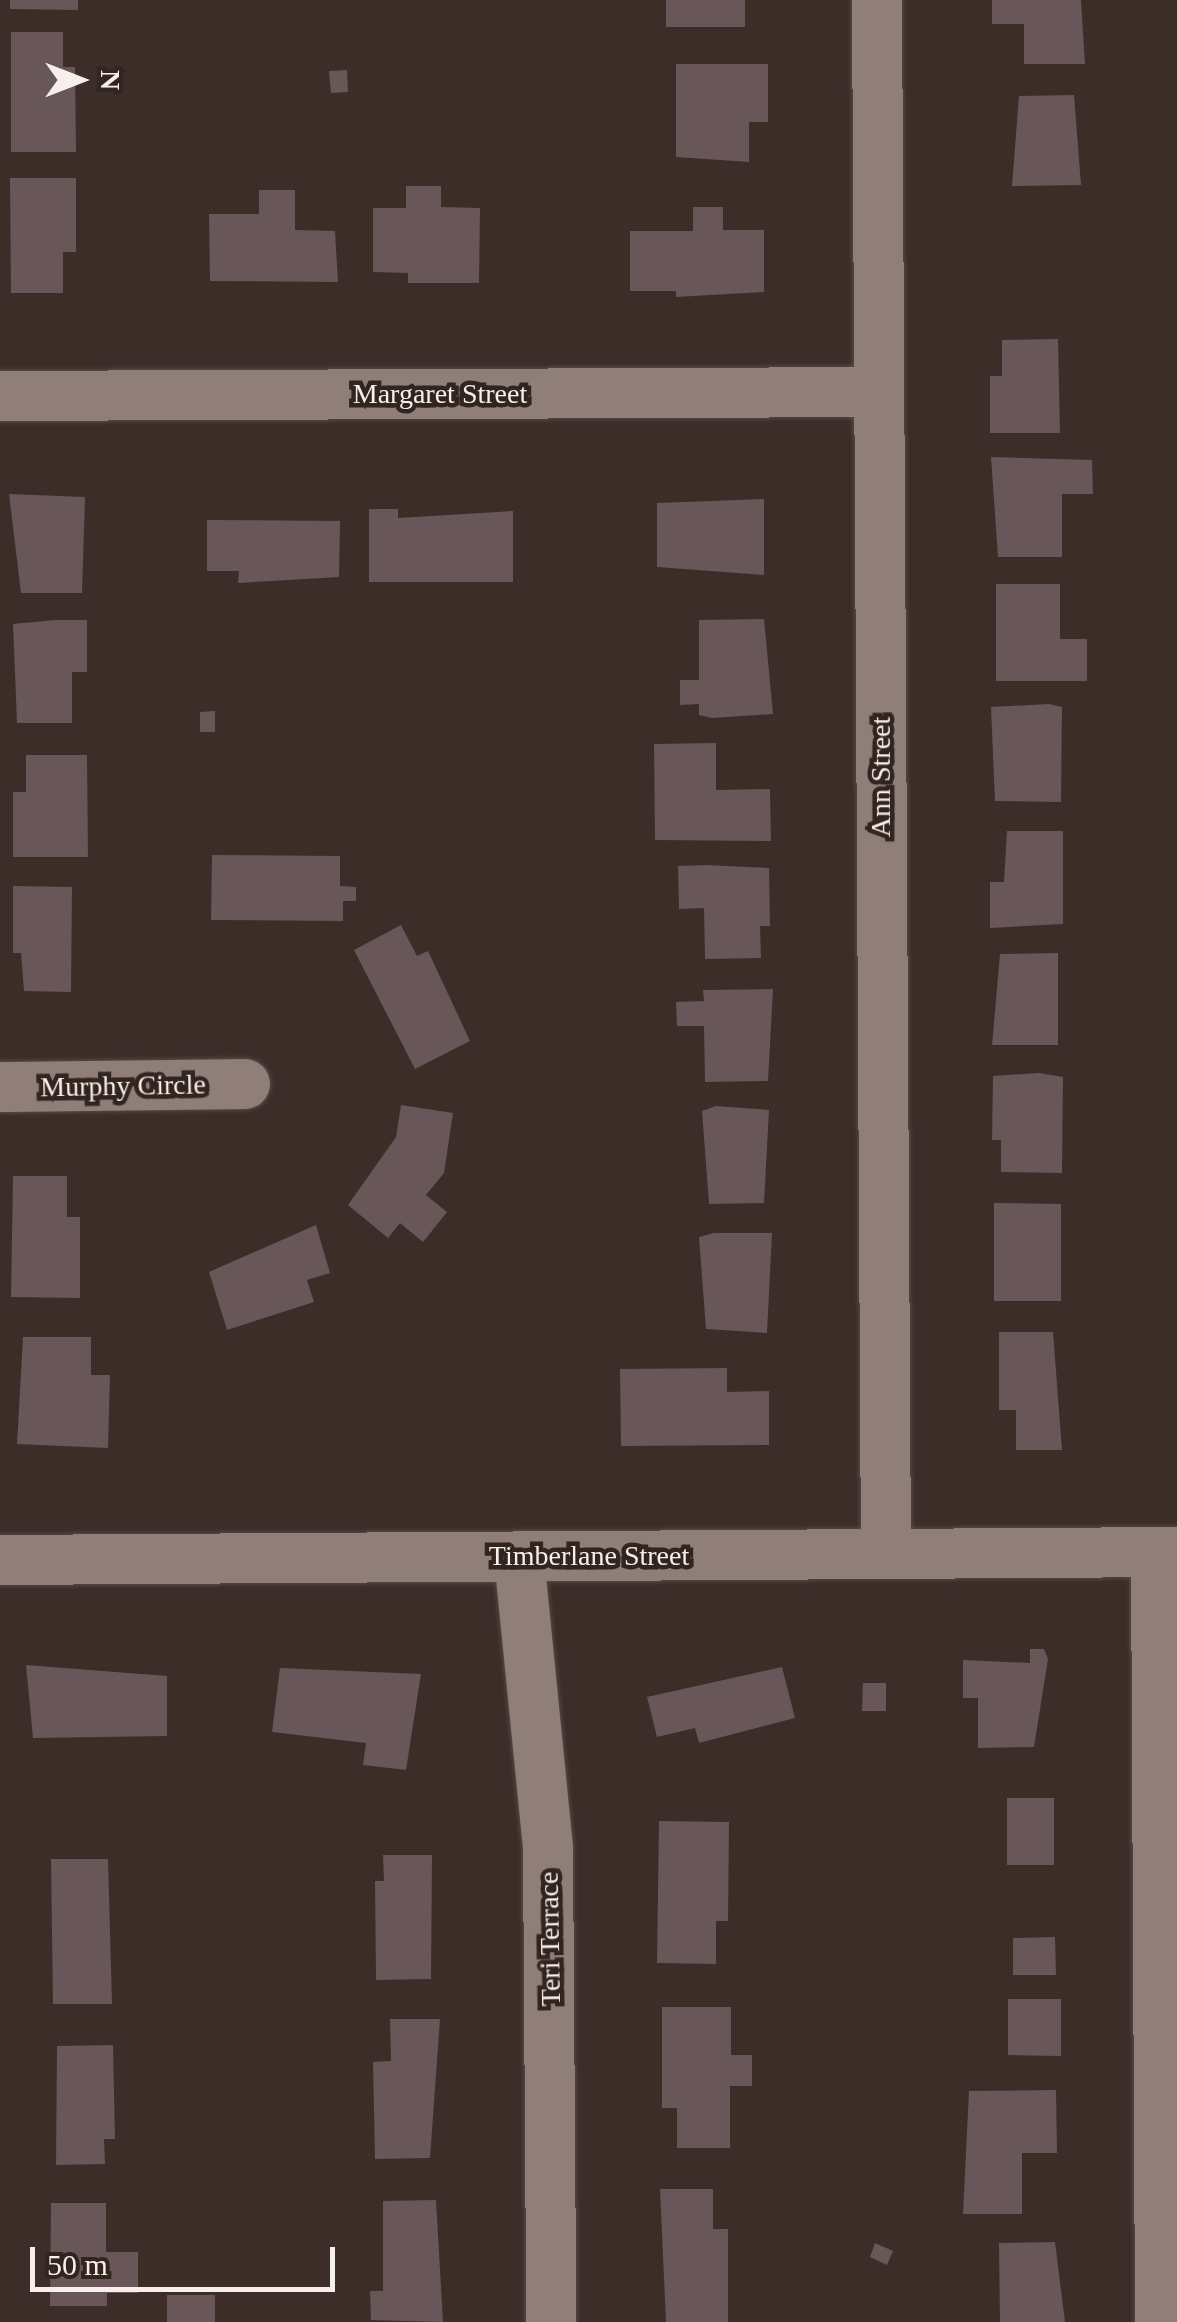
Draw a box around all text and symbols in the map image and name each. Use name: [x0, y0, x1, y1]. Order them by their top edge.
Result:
north arrow: [30, 30, 130, 130]
text: N: [95, 70, 126, 90]
street label: Margaret Street: [353, 377, 527, 411]
street label: Ann Street: [864, 717, 898, 837]
street label: Murphy Circle: [40, 1068, 206, 1104]
street label: Timberlane Street: [489, 1539, 689, 1573]
street label: Teri Terrace: [532, 1871, 568, 2007]
scale bar: [35, 2227, 340, 2289]
text: 50 m: [47, 2248, 108, 2281]

